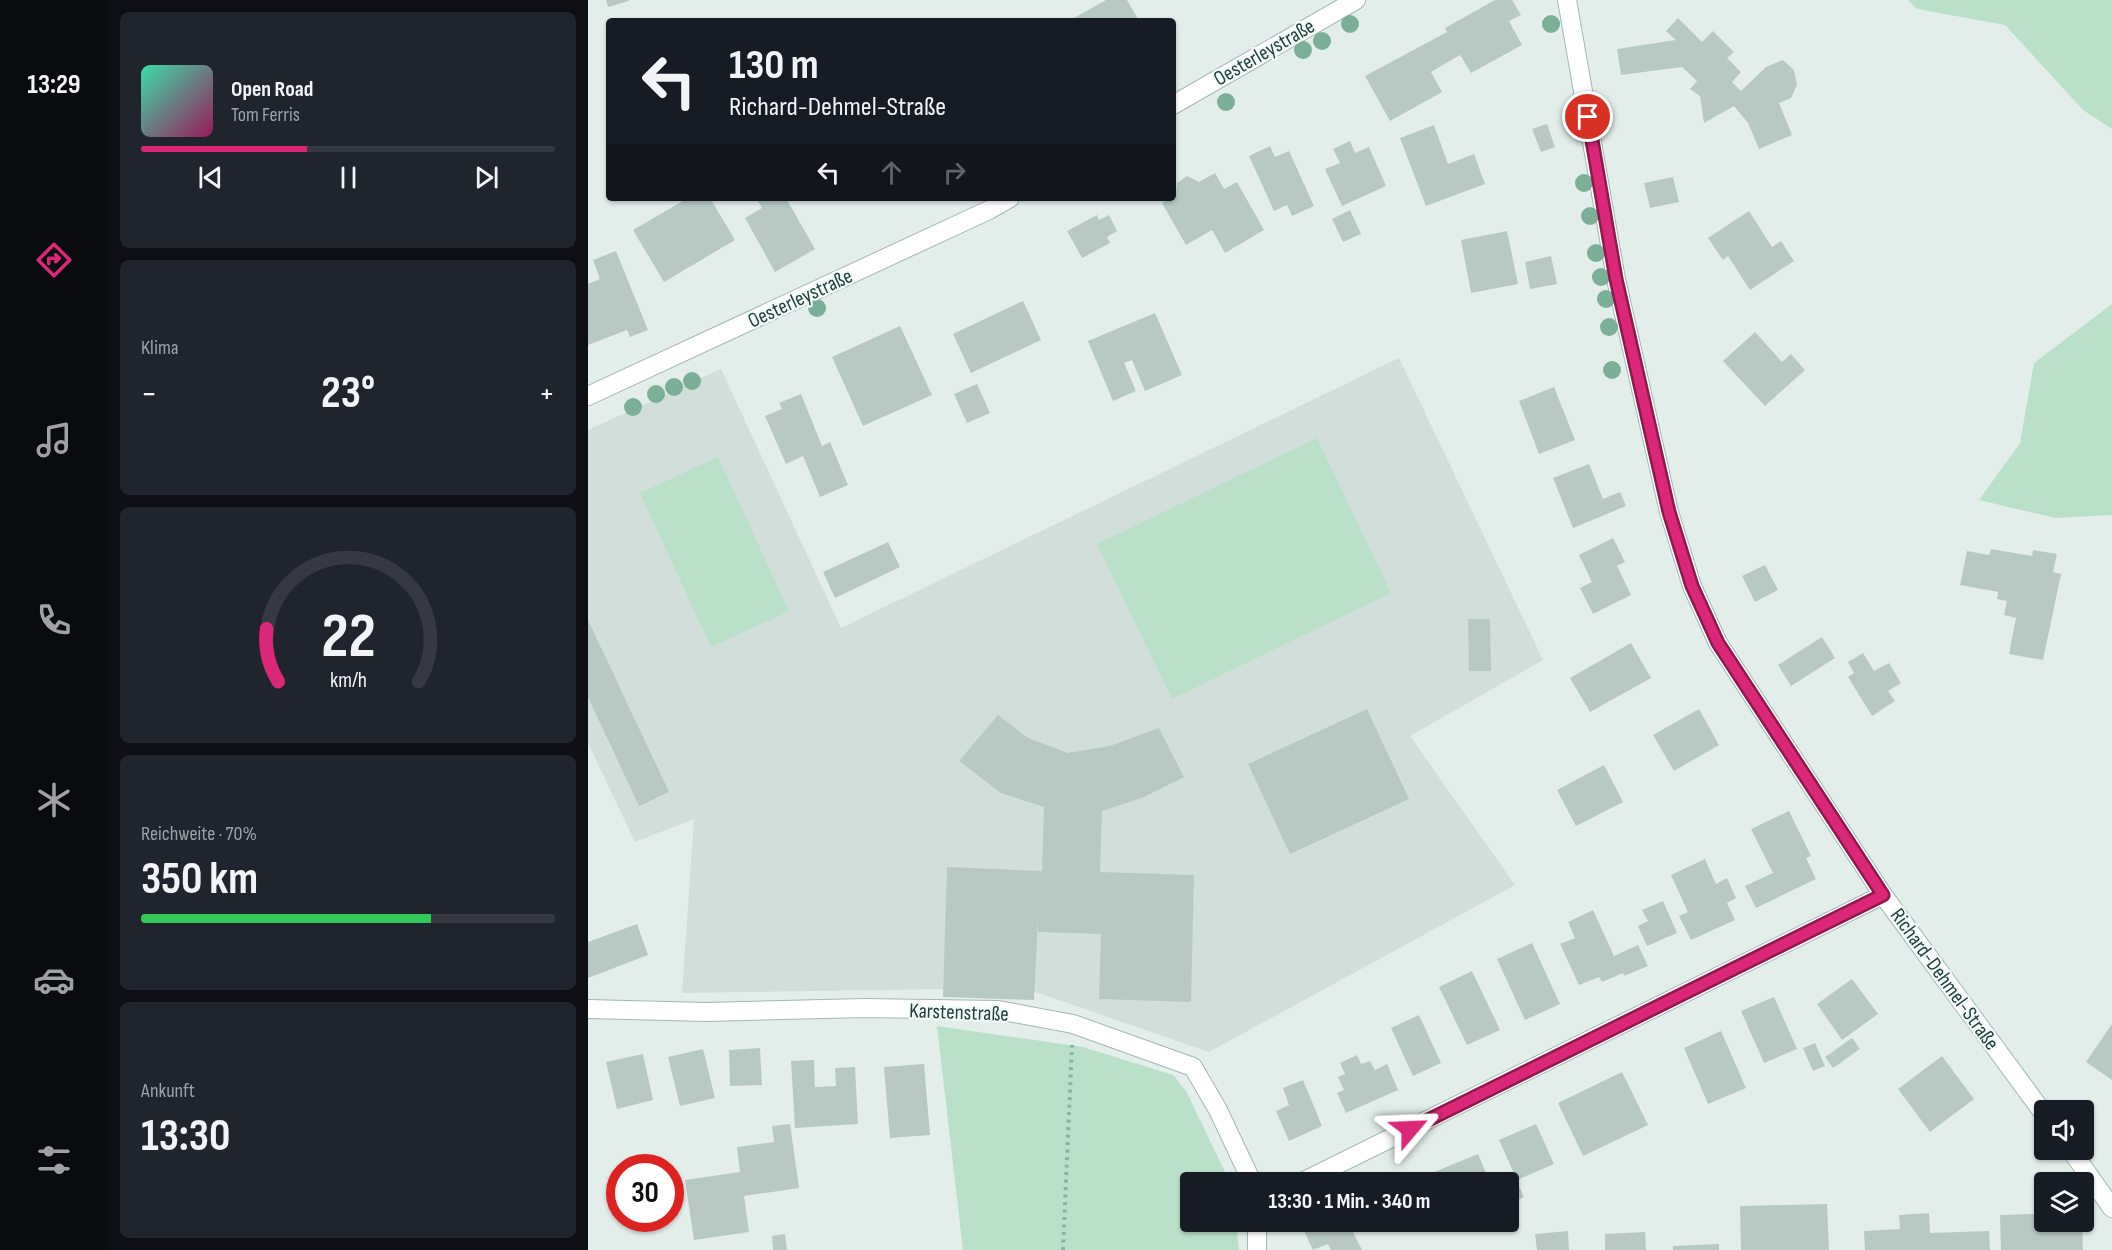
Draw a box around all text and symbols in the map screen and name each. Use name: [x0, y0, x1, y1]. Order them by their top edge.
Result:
street label: Oesterleystraße: [1209, 14, 1319, 91]
text: 130 m: [729, 40, 819, 91]
icon: left: [630, 42, 708, 120]
text: 13:29: [27, 69, 81, 101]
text: Open Road: [231, 76, 313, 103]
text: Richard-Dehmel-Straße: [729, 91, 946, 123]
pin: [1562, 91, 1613, 142]
icon: arrive: [1571, 100, 1604, 133]
text: Tom Ferris: [231, 103, 300, 127]
icon: left: [812, 156, 845, 189]
icon: ahead: [875, 156, 908, 189]
icon: right: [938, 156, 971, 189]
icon: previous: [194, 161, 227, 194]
icon: pause: [332, 161, 365, 194]
icon: next: [470, 161, 503, 194]
icon: directions: [33, 239, 75, 281]
street label: Oesterleystraße: [744, 263, 856, 334]
text: Klima: [141, 336, 179, 360]
text: 23°: [321, 366, 375, 421]
text: −: [141, 374, 157, 414]
text: +: [539, 374, 555, 414]
icon: music: [33, 419, 75, 461]
icon: phone: [33, 599, 75, 641]
text: 22: [321, 600, 375, 675]
text: km/h: [329, 668, 367, 693]
icon: climate: [33, 779, 75, 821]
text: Reichweite · 70%: [141, 822, 257, 846]
text: 350 km: [141, 852, 258, 907]
street label: Richard-Dehmel-Straße: [1885, 904, 2004, 1055]
icon: car: [33, 959, 75, 1001]
street label: Karstenstraße: [909, 998, 1009, 1027]
text: Ankunft: [141, 1079, 195, 1103]
position arrow: [1378, 1097, 1442, 1161]
map controls: [2034, 1100, 2094, 1232]
button: sound: [2034, 1100, 2094, 1160]
text: 13:30: [141, 1109, 230, 1164]
icon: filters: [33, 1139, 75, 1181]
speed limit sign: 30: [606, 1154, 684, 1232]
button: layers: [2034, 1172, 2094, 1232]
text: 13:30 · 1 Min. · 340 m: [1269, 1188, 1430, 1215]

